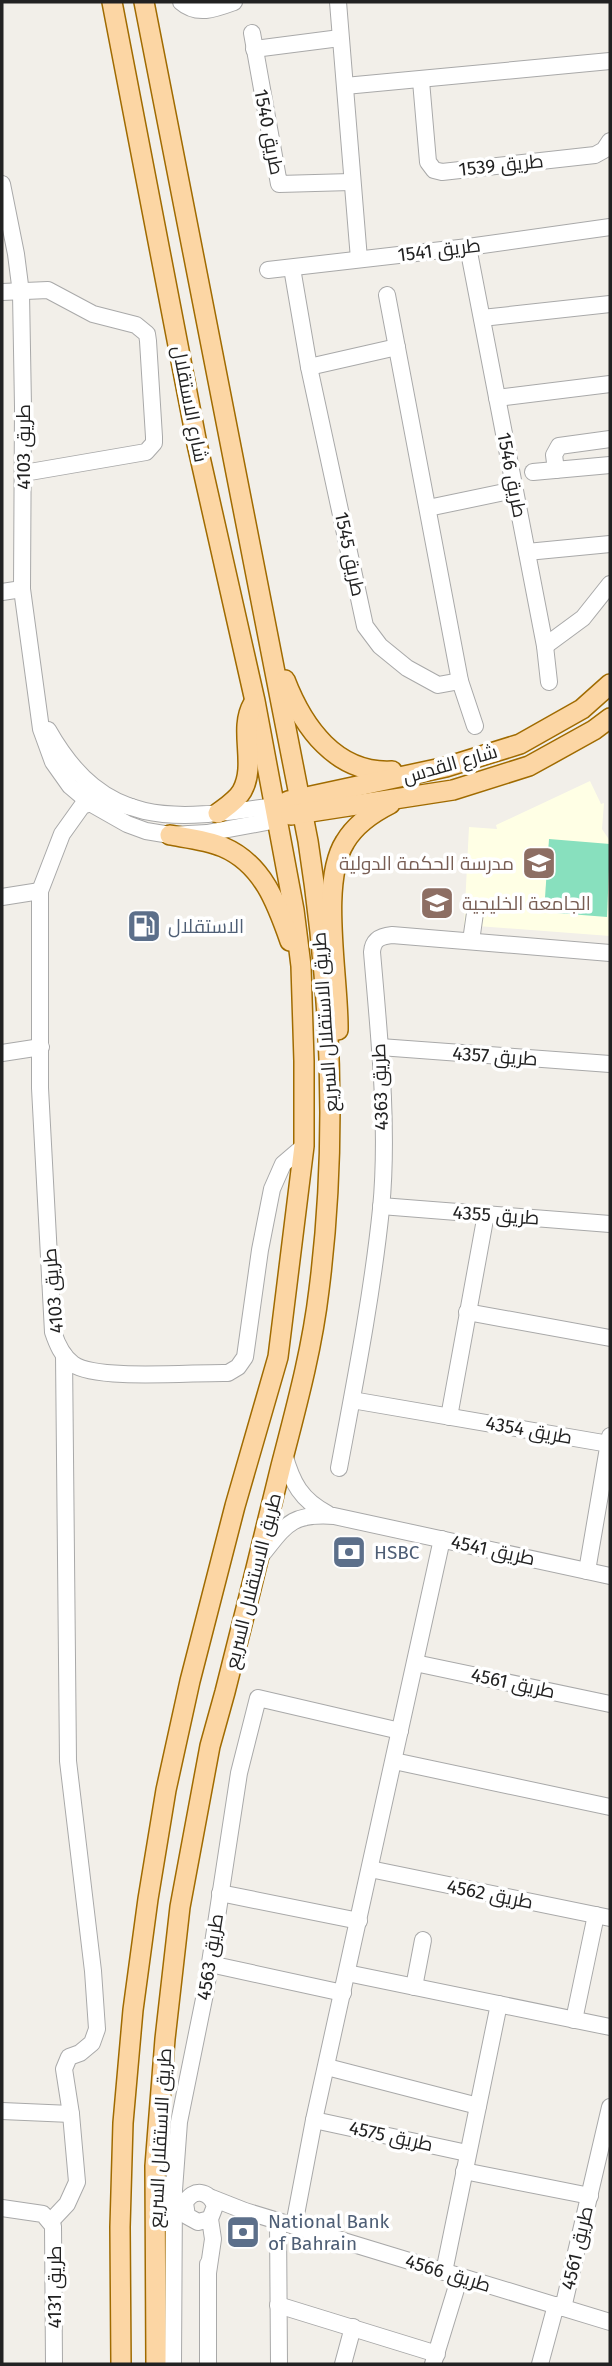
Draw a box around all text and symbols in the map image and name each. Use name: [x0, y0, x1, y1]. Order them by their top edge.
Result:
street label: طريق 1540: [248, 87, 289, 177]
street label: طريق 1539: [457, 149, 545, 182]
street label: طريق 1541: [396, 234, 482, 267]
street label: شارع الاستقلال: [165, 344, 213, 465]
street label: طريق 4103: [12, 404, 36, 490]
street label: طريق 1546: [491, 430, 532, 520]
street label: طريق 1545: [329, 510, 370, 598]
street label: شارع القدس: [400, 740, 501, 790]
school or university icon: مدرسة الحكمة الدولية: [520, 844, 558, 882]
place label: مدرسة الحكمة الدولية: [339, 852, 514, 875]
school or university icon: الجامعة الخليجية: [418, 884, 456, 922]
place label: الجامعة الخليجية: [462, 892, 591, 915]
fuel station icon: الاستقلال: [125, 907, 163, 945]
place label: الاستقلال: [168, 915, 244, 938]
street label: طريق الاستقلال السريع: [307, 931, 345, 1113]
street label: طريق 4357: [452, 1042, 538, 1071]
street label: طريق 4363: [367, 1043, 394, 1131]
street label: طريق 4355: [452, 1201, 540, 1230]
street label: طريق 4103: [38, 1247, 69, 1335]
street label: طريق 4354: [484, 1411, 574, 1450]
street label: طريق الاستقلال السريع: [220, 1491, 288, 1672]
street label: طريق 4541: [449, 1530, 537, 1571]
bank icon: HSBC: [330, 1533, 368, 1571]
place label: HSBC: [374, 1541, 420, 1564]
street label: طريق 4561: [469, 1663, 557, 1704]
street label: طريق 4562: [445, 1874, 535, 1915]
street label: طريق 4563: [192, 1912, 229, 2002]
street label: طريق الاستقلال السريع: [144, 2047, 178, 2229]
street label: طريق 4575: [347, 2116, 435, 2157]
street label: طريق 4561: [556, 2204, 599, 2292]
place label: National Bank of Bahrain: [268, 2210, 390, 2255]
bank icon: National Bank of Bahrain: [224, 2213, 262, 2251]
street label: طريق 4131: [43, 2246, 67, 2328]
street label: طريق 4566: [402, 2249, 494, 2298]

